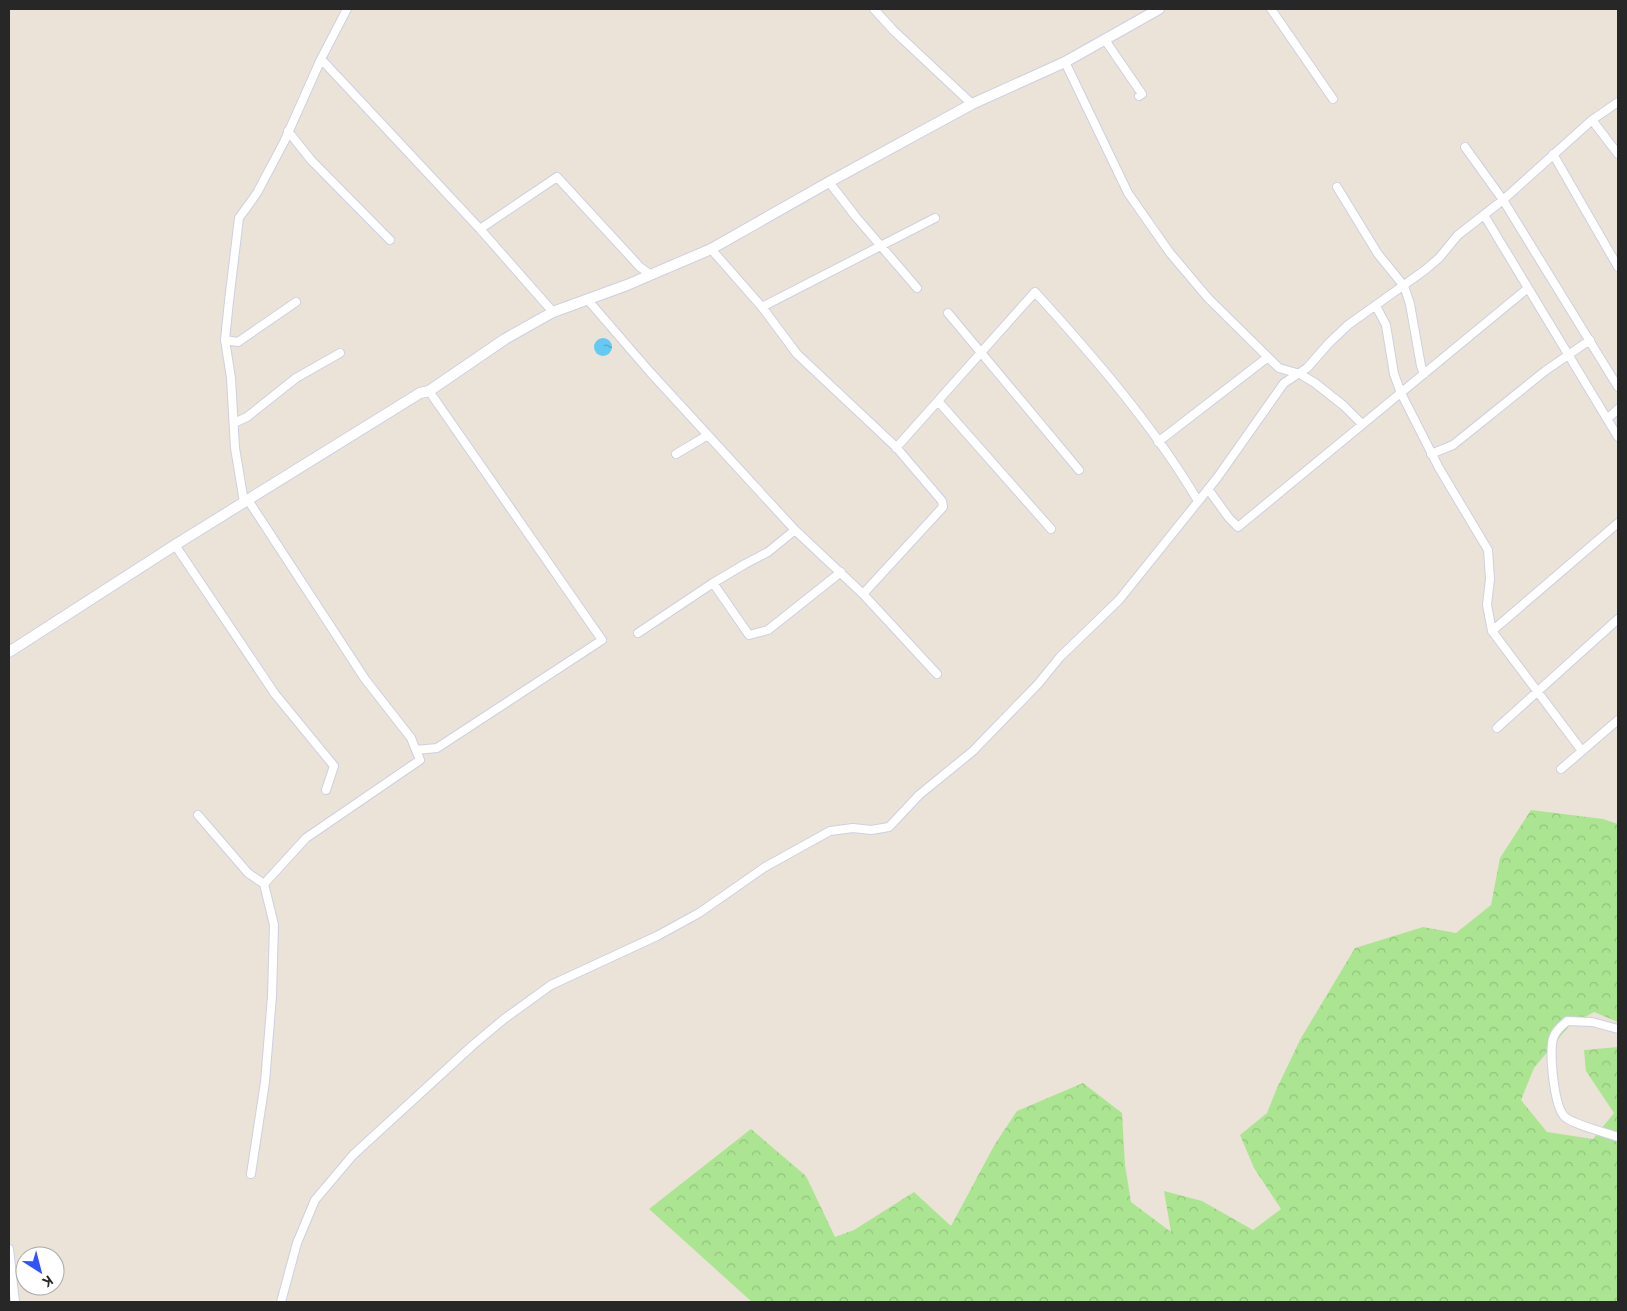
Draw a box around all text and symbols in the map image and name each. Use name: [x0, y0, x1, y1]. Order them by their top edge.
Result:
north arrow: [15, 1246, 65, 1296]
text: K: [39, 1272, 57, 1291]

